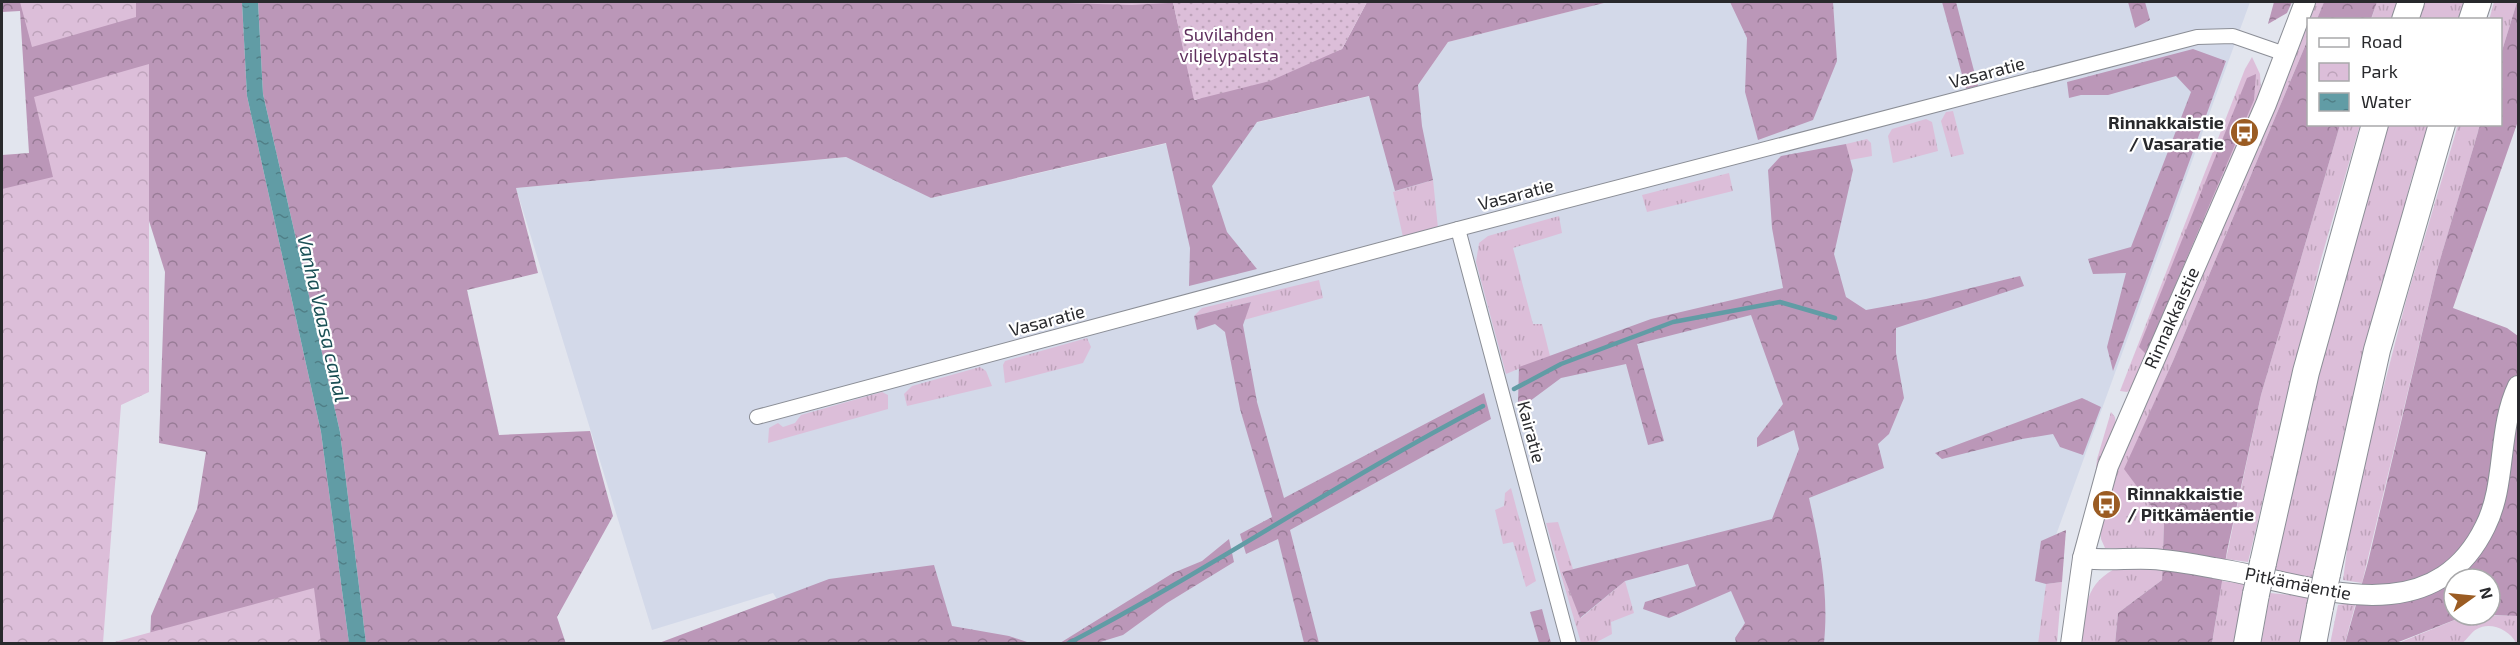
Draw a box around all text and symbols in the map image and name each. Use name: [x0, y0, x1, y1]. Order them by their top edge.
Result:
legend: [2307, 18, 2502, 126]
park label: Suvilahden viljelypalsta: [1179, 23, 1279, 66]
text: Road: [2361, 30, 2402, 52]
street label: Vasaratie: [1946, 51, 2027, 93]
text: Park: [2361, 60, 2398, 82]
text: Water: [2361, 90, 2411, 112]
place label: Rinnakkaistie / Vasaratie: [2108, 111, 2224, 154]
bus stop icon: Rinnakkaistie / Vasaratie: [2229, 117, 2261, 149]
street label: Vasaratie: [1475, 173, 1556, 215]
water label: Vanha Vaasa canal: [293, 231, 355, 404]
street label: Rinnakkaistie: [2139, 263, 2203, 372]
street label: Vasaratie: [1006, 299, 1087, 341]
street label: Kairatie: [1513, 398, 1551, 465]
place label: Rinnakkaistie / Pitkämäentie: [2127, 482, 2254, 525]
bus stop icon: Rinnakkaistie / Pitkämäentie: [2090, 488, 2122, 520]
street label: Pitkämäentie: [2243, 562, 2353, 604]
north arrow: [2442, 567, 2502, 627]
text: N: [2476, 585, 2498, 601]

